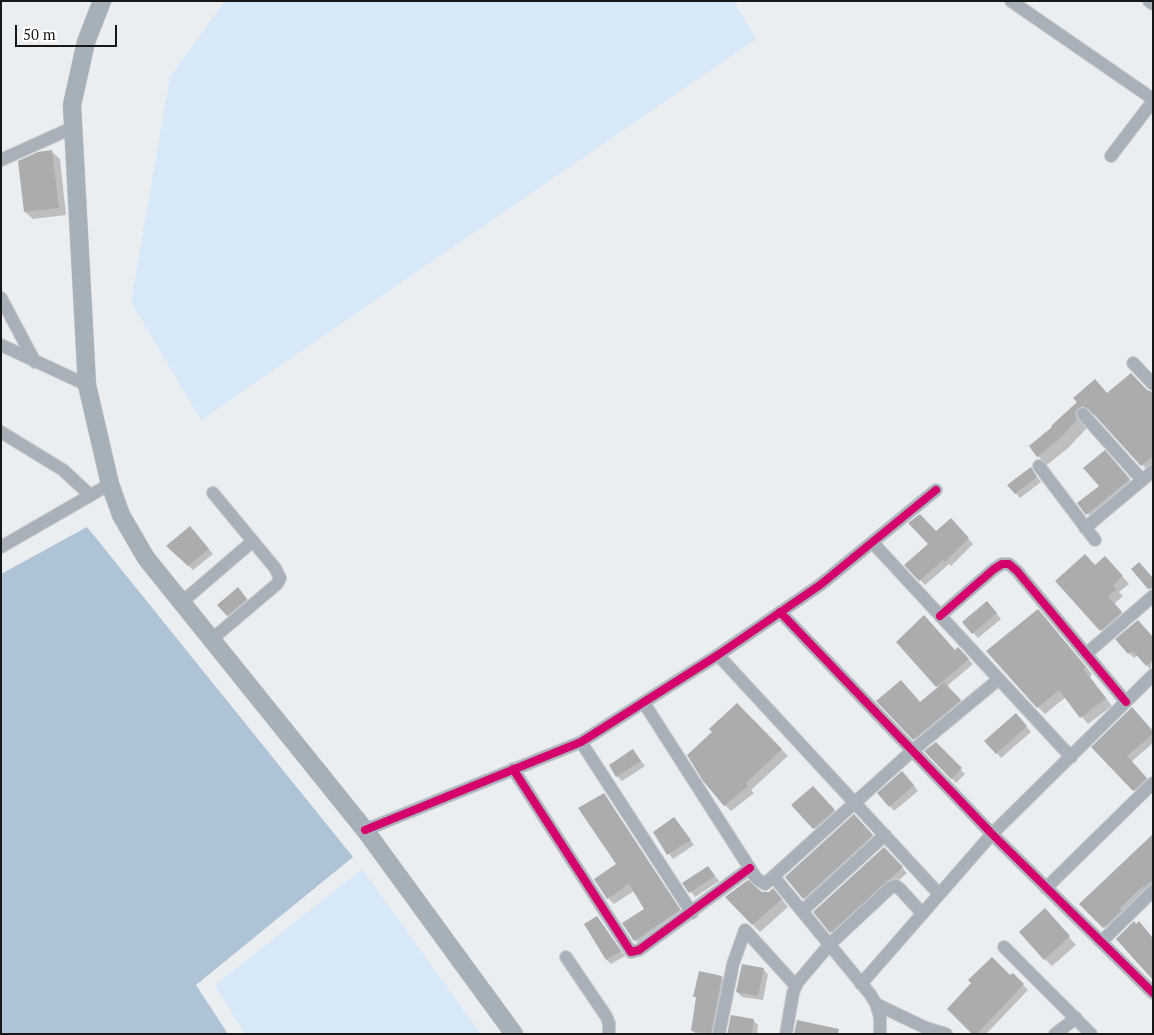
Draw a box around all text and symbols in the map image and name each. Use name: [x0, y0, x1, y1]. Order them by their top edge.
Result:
scale bar: [18, 15, 120, 47]
text: 50 m: [23, 24, 56, 44]

